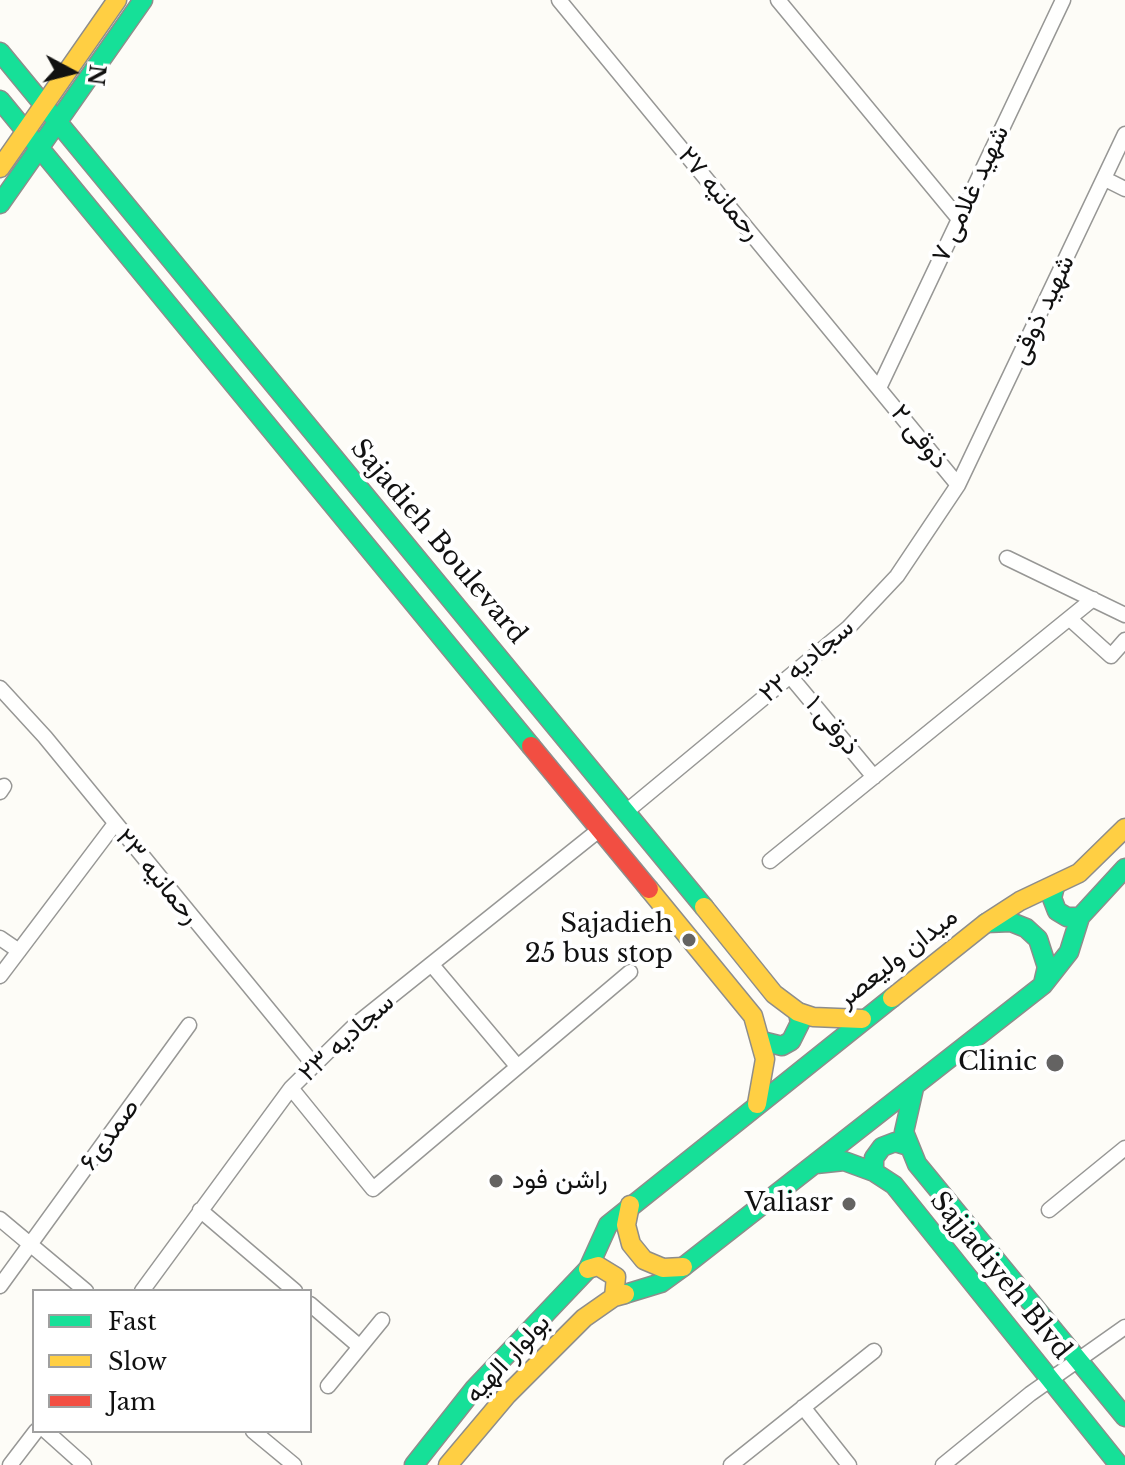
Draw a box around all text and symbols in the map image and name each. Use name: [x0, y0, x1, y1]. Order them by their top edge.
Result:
north arrow: [32, 32, 112, 112]
text: N: [82, 63, 111, 87]
street label: شهید غلامی ۷: [926, 121, 1016, 267]
street label: رحمانیه ۲۷: [671, 141, 767, 247]
street label: شهید ذوقی: [1004, 250, 1082, 370]
street label: ذوقی ۲: [884, 398, 954, 476]
street label: Sajadieh Boulevard: [343, 433, 533, 651]
street label: سجادیه ۲۲: [753, 612, 861, 710]
street label: ذوقی ۱: [798, 690, 866, 762]
street label: رحمانیه ۲۳: [108, 823, 206, 931]
street label: میدان ولیعصر: [832, 901, 964, 1015]
place label: Sajadieh 25 bus stop: [525, 909, 673, 970]
marker: Sajadieh 25 bus stop: [680, 931, 698, 949]
street label: سجادیه ۲۳: [293, 987, 401, 1089]
place label: Clinic: [958, 1047, 1037, 1079]
marker: Clinic: [1044, 1052, 1066, 1074]
street label: صمدی۶: [73, 1093, 147, 1177]
place label: راشن فود: [512, 1165, 608, 1197]
marker: راشن فود: [487, 1172, 505, 1190]
street label: Sajjadiyeh Blvd: [923, 1186, 1077, 1366]
place label: Valiasr: [745, 1188, 833, 1220]
marker: Valiasr: [840, 1195, 858, 1213]
legend: [32, 1289, 312, 1433]
text: Fast: [108, 1307, 156, 1336]
street label: بولوار الهیه: [459, 1308, 557, 1410]
text: Slow: [108, 1347, 167, 1376]
text: Jam: [108, 1387, 156, 1416]

